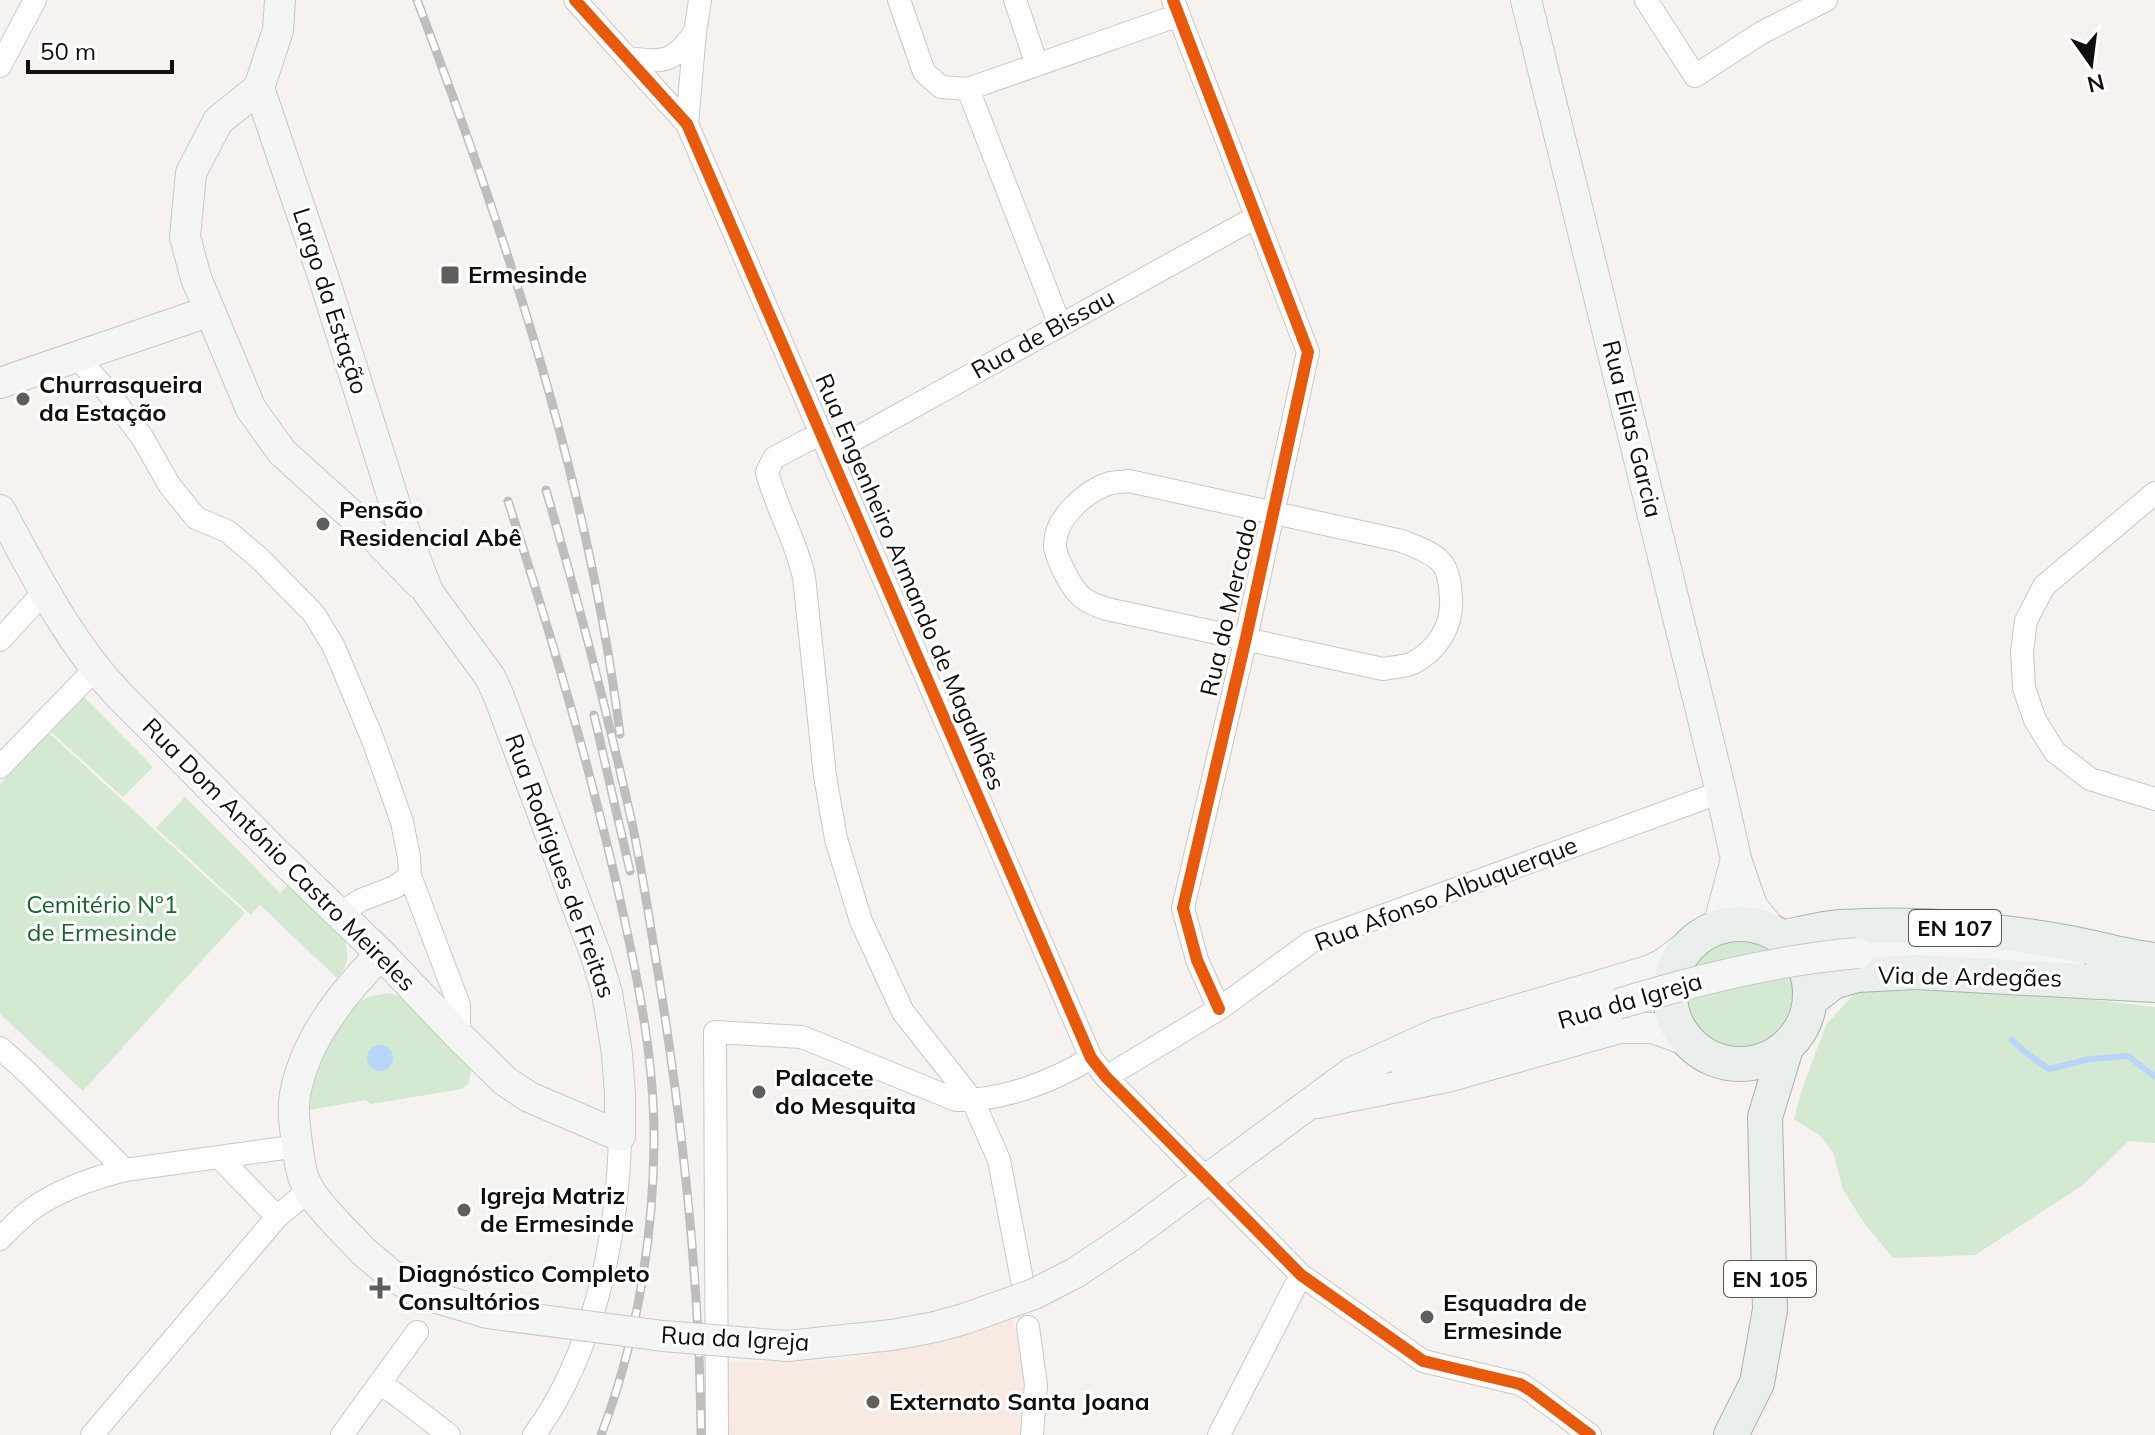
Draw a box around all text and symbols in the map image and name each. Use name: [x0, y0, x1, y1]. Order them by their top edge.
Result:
scale bar: [28, 24, 172, 74]
north arrow: [2051, 24, 2131, 104]
text: 50 m: [40, 36, 96, 66]
text: N: [2084, 68, 2107, 99]
street label: Largo da Estação: [287, 204, 375, 398]
place label: Ermesinde: [468, 259, 587, 289]
marker: Ermesinde: [439, 264, 461, 286]
street label: Rua de Bissau: [966, 281, 1119, 385]
street label: Rua Elias Garcia: [1596, 337, 1670, 521]
place label: Churrasqueira da Estação: [39, 369, 203, 427]
street label: Rua Engenheiro Armando de Magalhães: [809, 369, 1012, 794]
marker: Churrasqueira da Estação: [14, 390, 32, 408]
place label: Pensão Residencial Abê: [339, 494, 522, 552]
marker: Pensão Residencial Abê: [314, 515, 332, 533]
street label: Rua do Mercado: [1193, 515, 1263, 699]
street label: Rua Dom António Castro Meireles: [137, 711, 423, 997]
street label: Rua Rodrigues de Freitas: [499, 730, 623, 1002]
street label: Rua Afonso Albuquerque: [1310, 829, 1581, 957]
park label: Cemitério Nº1 de Ermesinde: [26, 889, 178, 947]
road number: EN 107: [1909, 910, 2001, 946]
street label: Via de Ardegães: [1878, 959, 2062, 993]
street label: Rua da Igreja: [1554, 965, 1705, 1035]
place label: Palacete do Mesquita: [775, 1062, 916, 1120]
marker: Palacete do Mesquita: [750, 1083, 768, 1101]
place label: Igreja Matriz de Ermesinde: [480, 1180, 634, 1238]
marker: Igreja Matriz de Ermesinde: [455, 1201, 473, 1219]
place label: Diagnóstico Completo Consultórios: [398, 1258, 650, 1316]
road number: EN 105: [1724, 1261, 1816, 1297]
marker: Diagnóstico Completo Consultórios: [369, 1277, 391, 1299]
place label: Esquadra de Ermesinde: [1443, 1287, 1587, 1345]
marker: Esquadra de Ermesinde: [1418, 1308, 1436, 1326]
street label: Rua da Igreja: [660, 1319, 810, 1357]
place label: Externato Santa Joana: [889, 1386, 1150, 1416]
marker: Externato Santa Joana: [864, 1393, 882, 1411]

